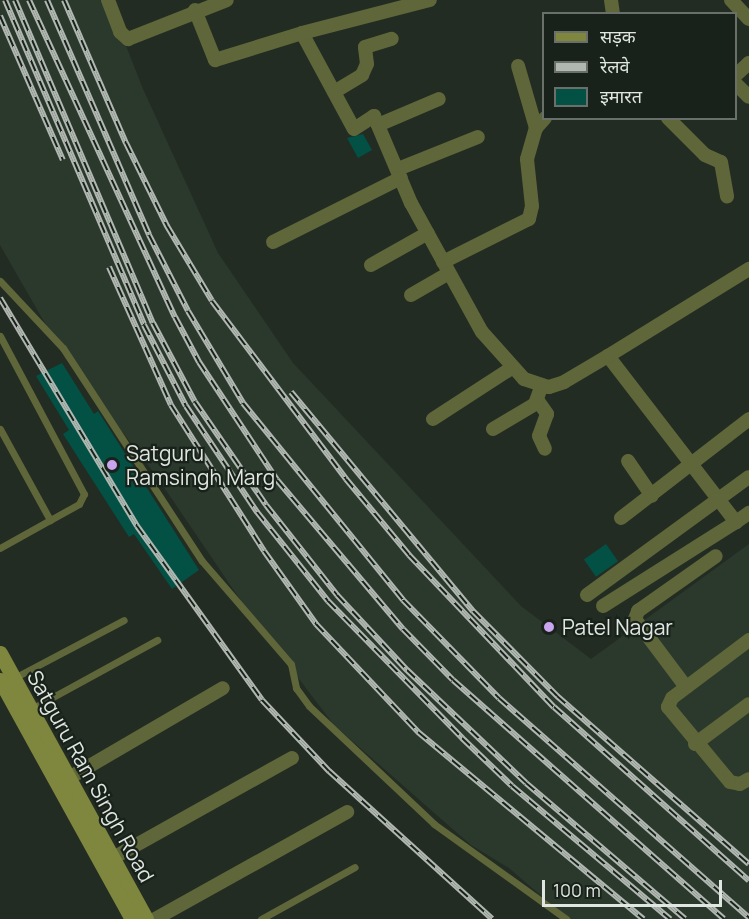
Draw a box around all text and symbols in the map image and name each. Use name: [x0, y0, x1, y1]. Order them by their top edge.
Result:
legend: [542, 12, 737, 120]
text: सड़क: [600, 24, 636, 48]
text: रेलवे: [600, 54, 630, 78]
text: इमारत: [600, 84, 642, 108]
place label: Satguru Ramsingh Marg: [126, 440, 275, 490]
marker: Satguru Ramsingh Marg: [103, 456, 121, 474]
place label: Patel Nagar: [562, 614, 673, 640]
marker: Patel Nagar: [540, 618, 558, 636]
street label: Satguru Ram Singh Road: [22, 666, 160, 886]
scale bar: [545, 868, 725, 906]
text: 100 m: [553, 878, 601, 902]

